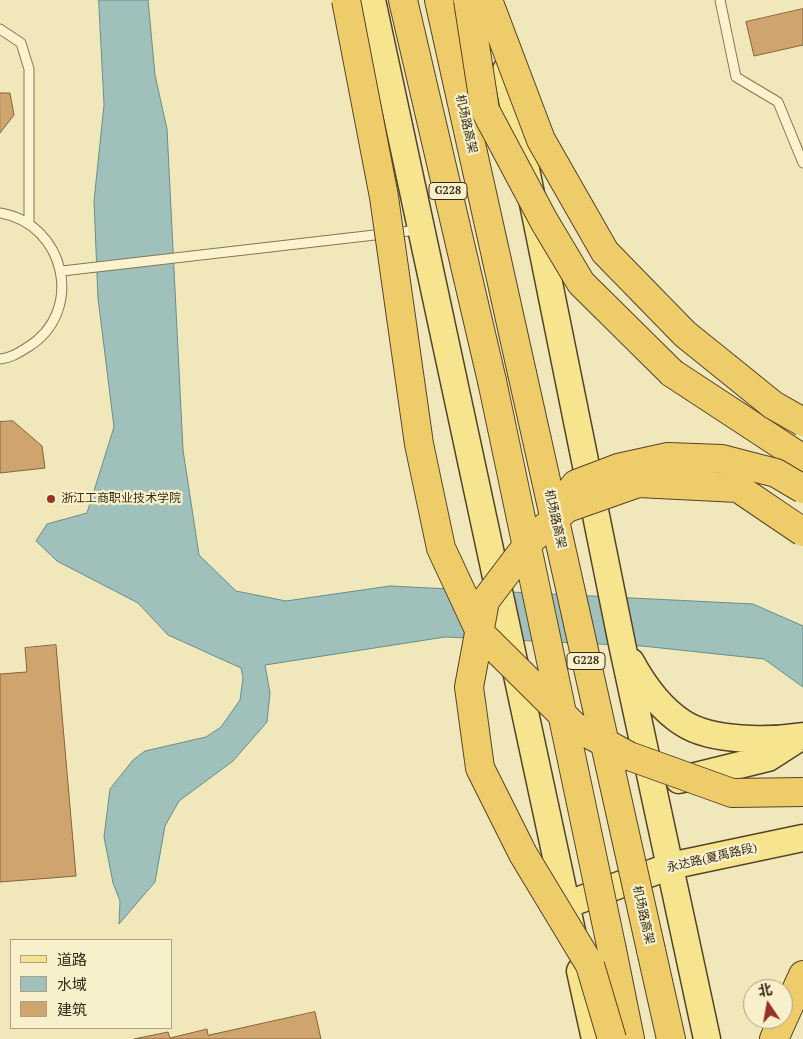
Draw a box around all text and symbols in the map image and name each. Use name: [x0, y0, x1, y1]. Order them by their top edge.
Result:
street label: 机场路高架: [452, 93, 480, 155]
road number: G228: [429, 182, 467, 200]
street label: 机场路高架: [541, 488, 569, 550]
place label: 浙江工商职业技术学院: [61, 492, 181, 506]
marker: 浙江工商职业技术学院: [45, 493, 57, 505]
road number: G228: [567, 652, 605, 669]
street label: 永达路(夏禹路段): [665, 841, 759, 875]
street label: 机场路高架: [629, 884, 657, 946]
legend: [10, 939, 172, 1029]
text: 道路: [57, 949, 87, 969]
text: 水域: [57, 974, 87, 994]
north arrow: [743, 979, 793, 1029]
text: 北: [756, 979, 774, 1001]
text: 建筑: [57, 999, 87, 1019]

